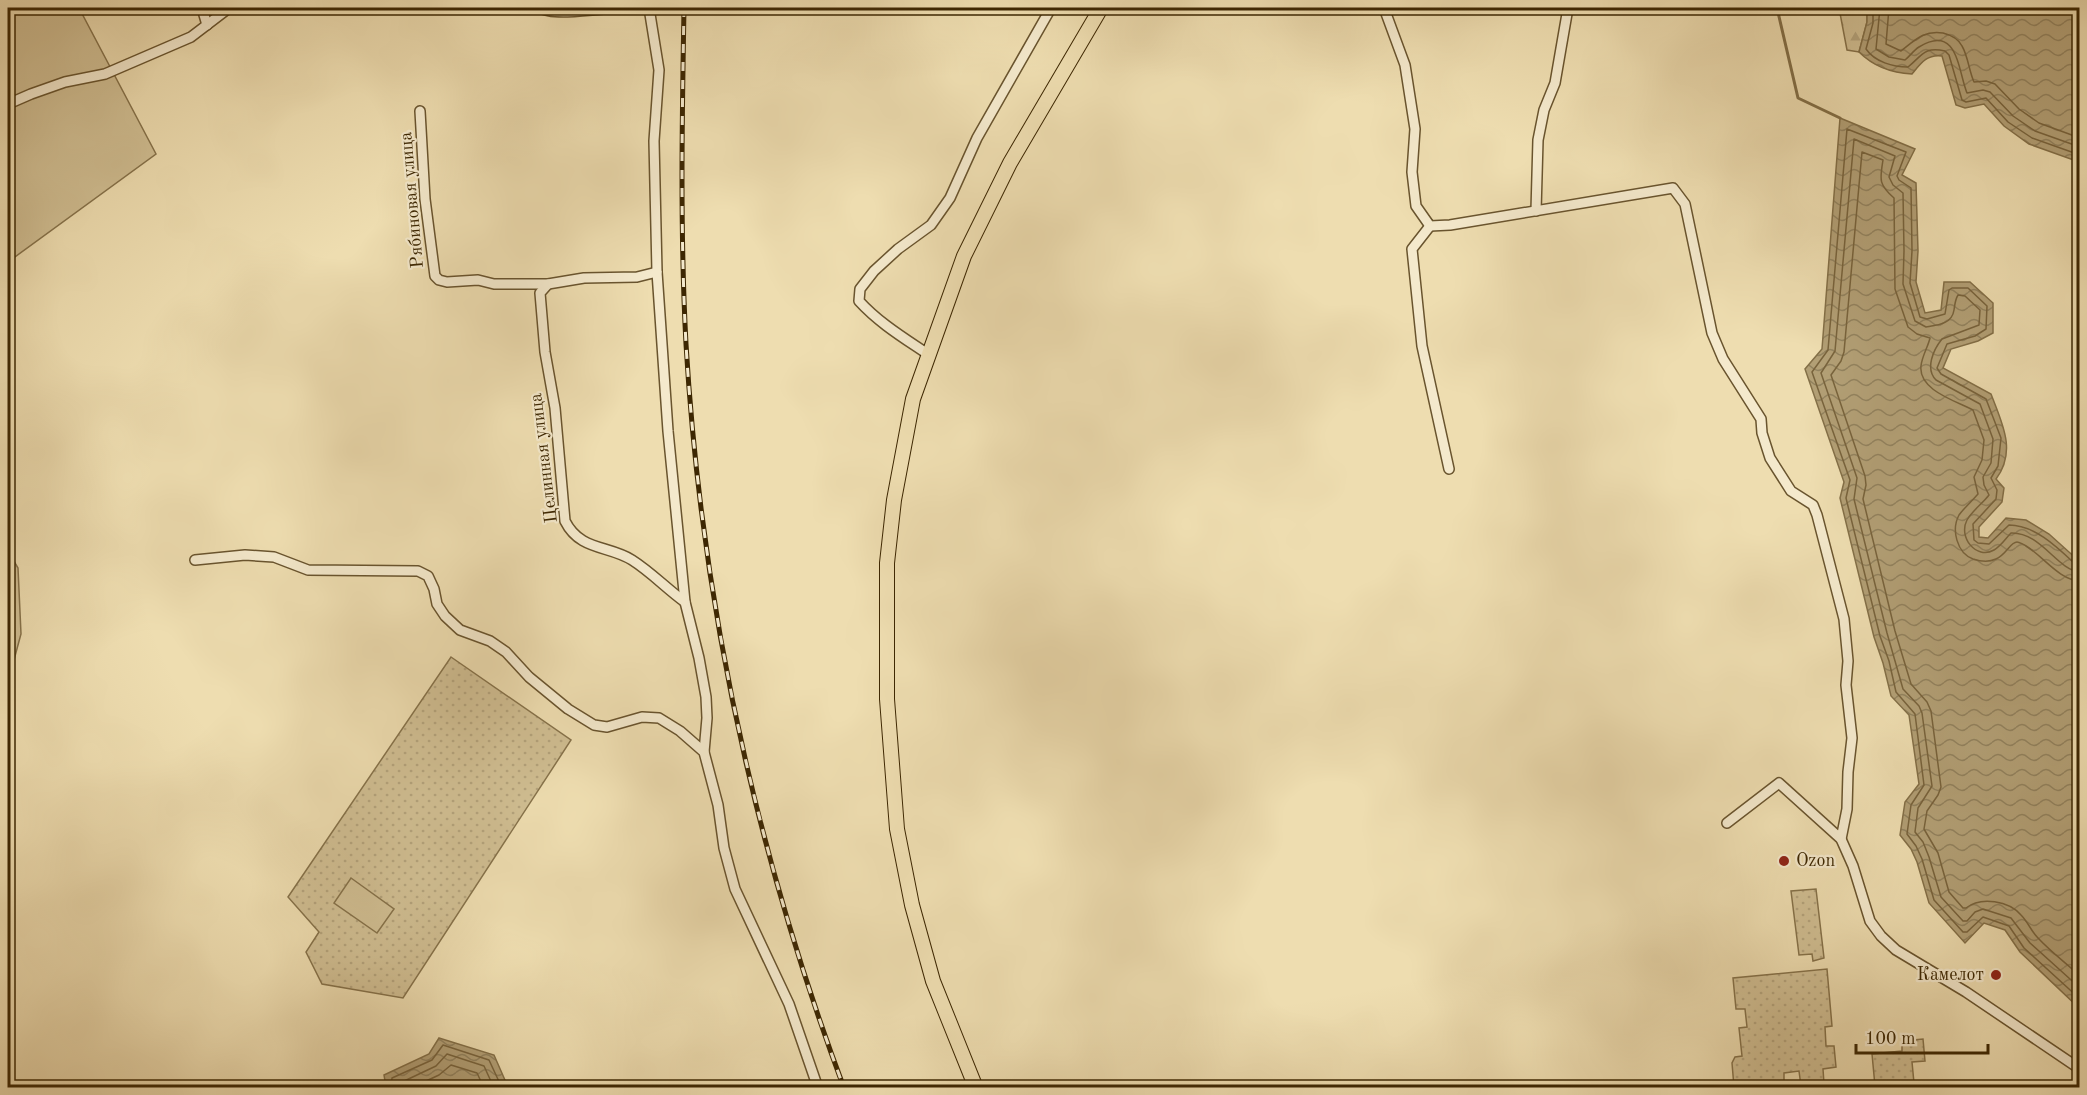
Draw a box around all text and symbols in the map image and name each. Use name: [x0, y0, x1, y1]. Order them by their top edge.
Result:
street label: Рябиновая улица: [397, 131, 427, 269]
street label: Целинная улица: [527, 392, 561, 524]
place label: Ozon: [1796, 852, 1835, 870]
marker: Ozon: [1777, 854, 1791, 868]
place label: Камелот: [1917, 966, 1984, 984]
marker: Камелот: [1989, 968, 2003, 982]
scale bar: [1856, 1017, 1988, 1055]
text: 100 m: [1865, 1030, 1916, 1048]

